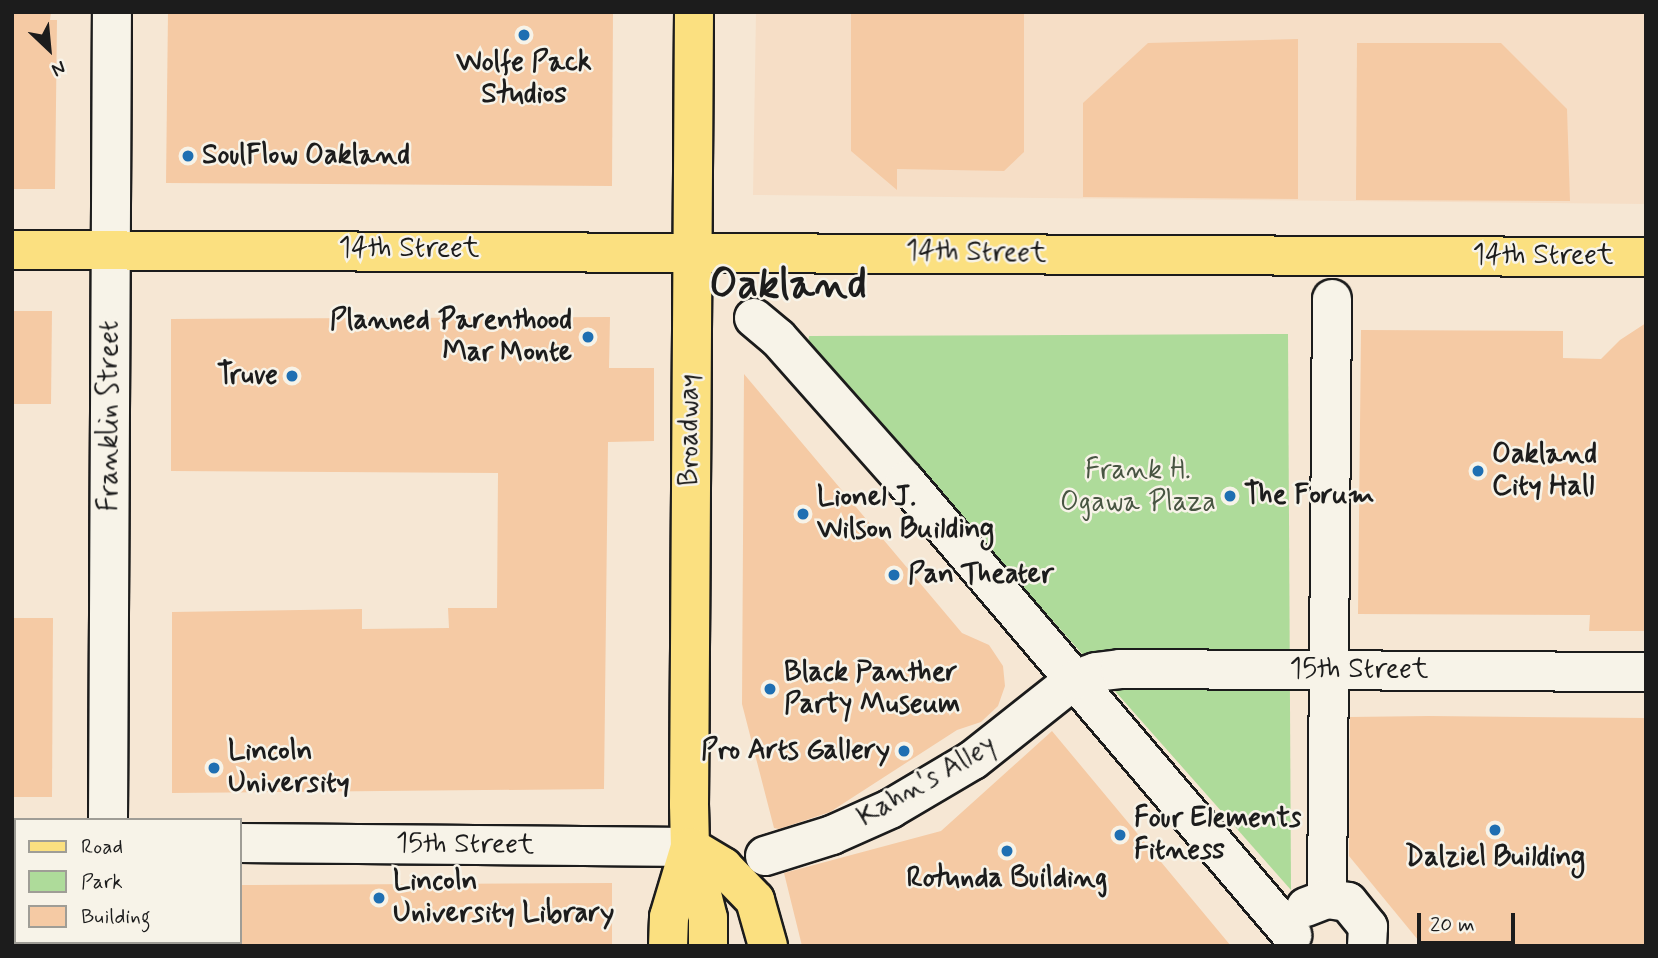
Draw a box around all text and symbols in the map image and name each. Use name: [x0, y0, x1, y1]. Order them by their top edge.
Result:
north arrow: [14, 14, 84, 84]
marker: Wolfe Pack Studios: [516, 27, 532, 43]
place label: Wolfe Pack Studios: [458, 46, 590, 112]
text: N: [47, 54, 70, 82]
place label: SoulFlow Oakland: [202, 139, 410, 173]
marker: SoulFlow Oakland: [180, 148, 196, 164]
street label: 14th Street: [339, 232, 479, 266]
street label: 14th Street: [905, 235, 1047, 271]
street label: 14th Street: [1473, 239, 1613, 273]
district label: Oakland: [709, 261, 867, 311]
place label: Planned Parenthood Mar Monte: [329, 304, 572, 370]
street label: Franklin Street: [93, 318, 127, 514]
marker: Planned Parenthood Mar Monte: [578, 327, 598, 347]
place label: Truve: [217, 359, 278, 393]
marker: Truve: [284, 368, 300, 384]
street label: Broadway: [673, 374, 707, 486]
place label: Oakland City Hall: [1492, 438, 1597, 504]
park label: Frank H. Ogawa Plaza: [1061, 454, 1215, 520]
marker: Oakland City Hall: [1470, 463, 1486, 479]
place label: The Forum: [1244, 479, 1372, 513]
place label: Lionel J. Wilson Building: [817, 481, 992, 547]
marker: The Forum: [1222, 488, 1238, 504]
marker: Lionel J. Wilson Building: [795, 506, 811, 522]
place label: Pan Theater: [908, 558, 1054, 592]
marker: Pan Theater: [886, 567, 902, 583]
street label: 15th Street: [1290, 653, 1428, 687]
place label: Black Panther Party Museum: [784, 656, 969, 722]
marker: Black Panther Party Museum: [762, 681, 778, 697]
street label: Kahn's Alley: [851, 729, 1003, 835]
place label: Pro Arts Gallery: [701, 734, 890, 768]
place label: Lincoln University: [228, 735, 350, 801]
marker: Pro Arts Gallery: [896, 743, 912, 759]
marker: Lincoln University: [206, 760, 222, 776]
place label: Four Elements Fitness: [1134, 802, 1317, 868]
legend: [14, 818, 242, 944]
marker: Dalziel Building: [1487, 822, 1503, 838]
street label: 15th Street: [395, 827, 535, 863]
marker: Four Elements Fitness: [1112, 827, 1128, 843]
text: Road: [81, 833, 123, 861]
place label: Dalziel Building: [1404, 841, 1586, 875]
marker: Rotunda Building: [999, 843, 1015, 859]
place label: Rotunda Building: [909, 862, 1105, 896]
place label: Lincoln University Library: [393, 865, 614, 931]
text: Park: [81, 868, 123, 896]
marker: Lincoln University Library: [371, 890, 387, 906]
scale bar: [1420, 898, 1518, 942]
text: Building: [81, 903, 151, 931]
text: 20 m: [1430, 911, 1475, 939]

